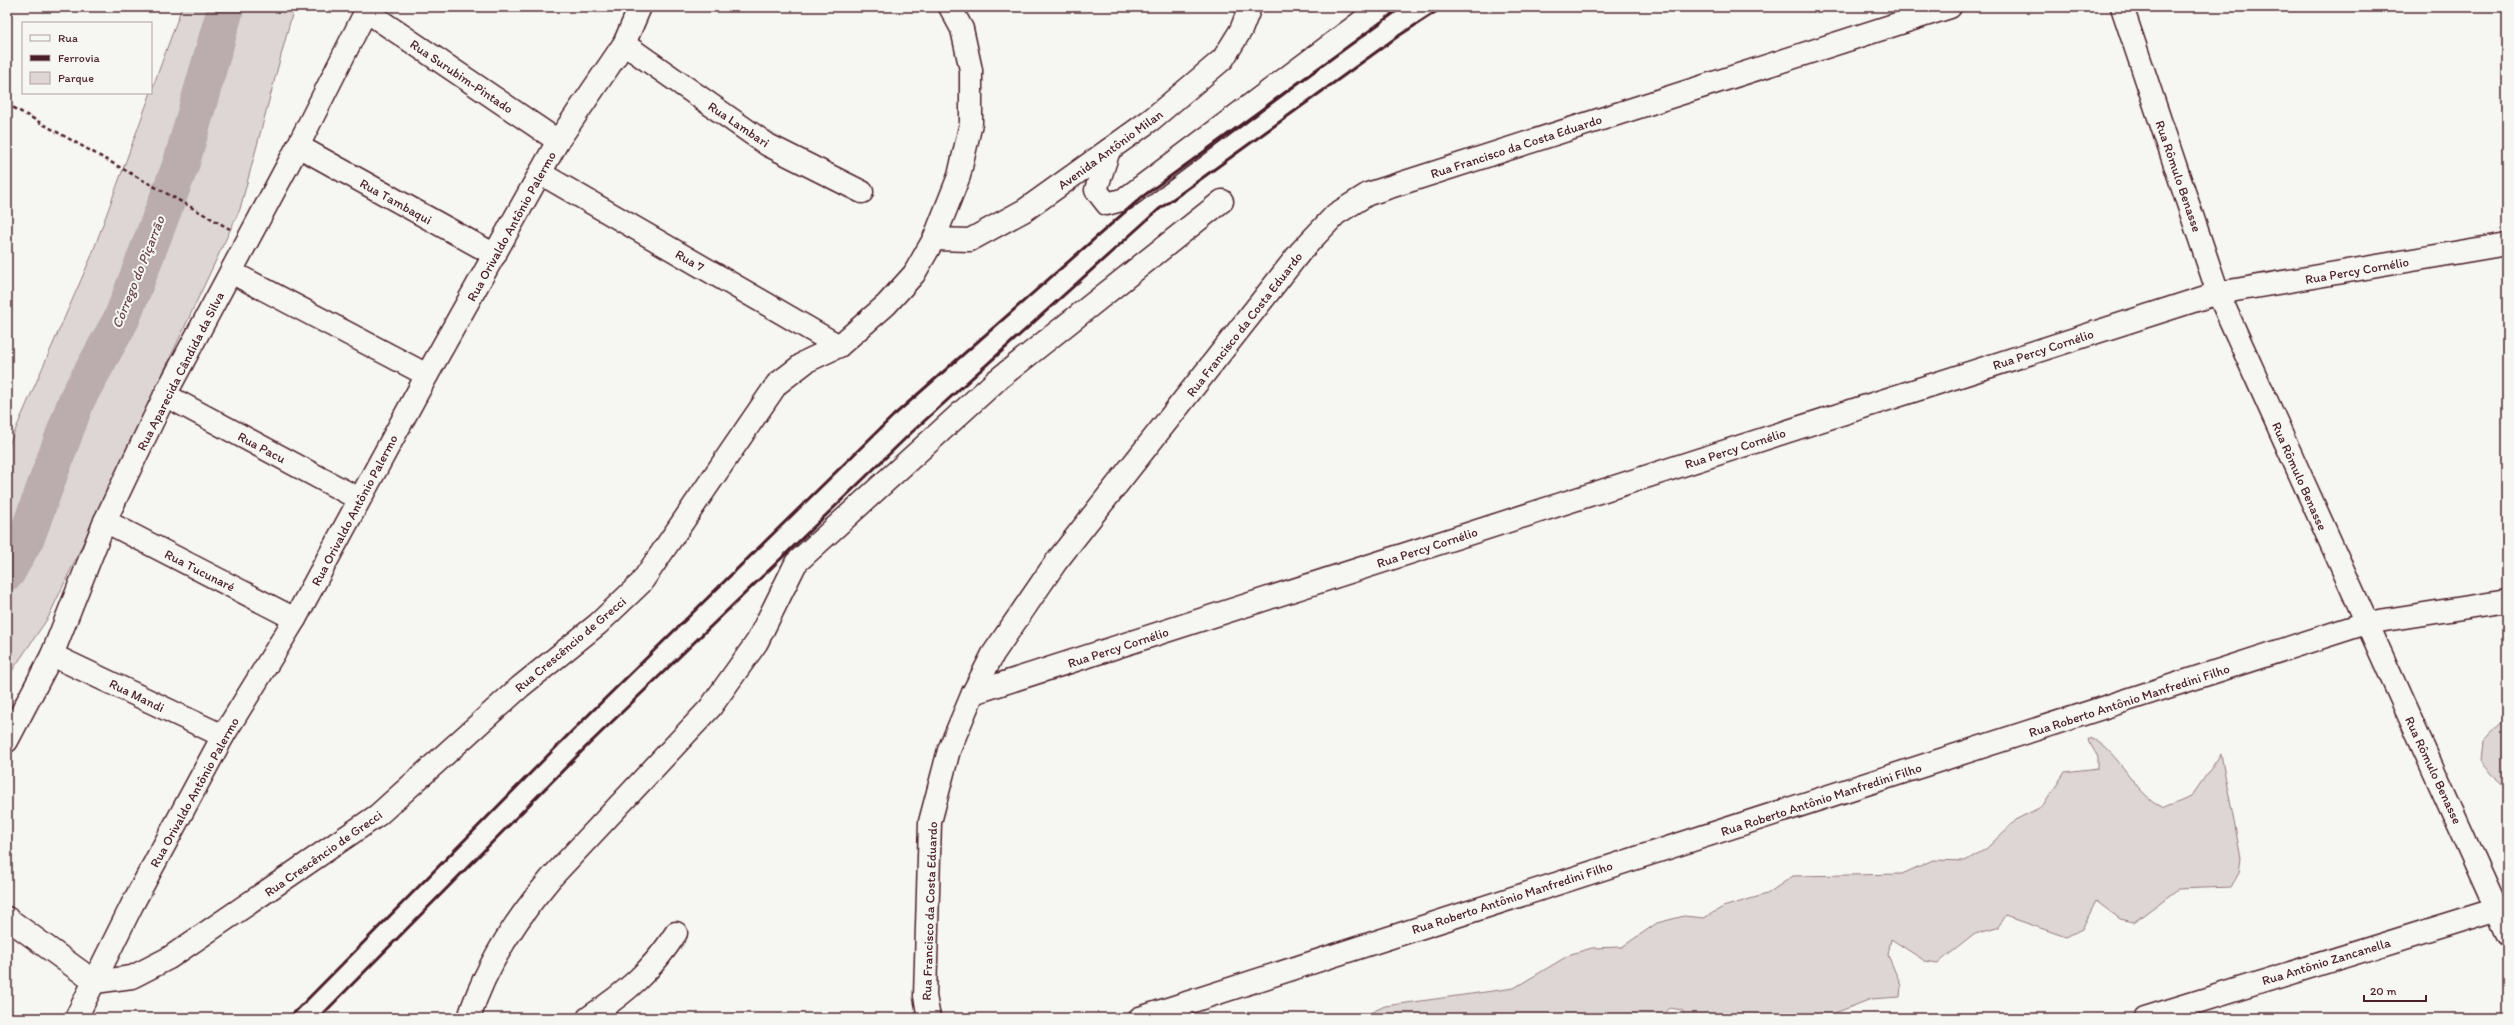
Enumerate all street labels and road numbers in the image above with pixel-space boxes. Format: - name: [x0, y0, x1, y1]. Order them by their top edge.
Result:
- street label: Rua Surubim-Pintado: [407, 36, 516, 117]
- street label: Rua Lambari: [705, 98, 772, 150]
- street label: Avenida Antônio Milan: [1055, 106, 1166, 192]
- street label: Rua Francisco da Costa Eduardo: [1429, 112, 1604, 181]
- street label: Rua Rômulo Benasse: [2152, 118, 2205, 234]
- street label: Rua Orivaldo Antônio Palermo: [464, 148, 559, 304]
- street label: Rua Tambaqui: [357, 176, 434, 227]
- street label: Rua 7: [673, 246, 707, 275]
- street label: Rua Francisco da Costa Eduardo: [1183, 249, 1306, 400]
- street label: Rua Percy Cornélio: [2304, 254, 2411, 287]
- street label: Rua Aparecida Cândida da Silva: [134, 289, 227, 453]
- street label: Rua Percy Cornélio: [1991, 326, 2096, 373]
- street label: Rua Rômulo Benasse: [2269, 420, 2330, 533]
- street label: Rua Percy Cornélio: [1683, 425, 1788, 472]
- street label: Rua Pacu: [235, 429, 288, 466]
- street label: Rua Orivaldo Antônio Palermo: [308, 432, 401, 588]
- street label: Rua Percy Cornélio: [1375, 524, 1480, 571]
- street label: Rua Tucunaré: [162, 546, 237, 595]
- street label: Rua Crescêncio de Grecci: [512, 594, 629, 695]
- street label: Rua Percy Cornélio: [1066, 624, 1171, 671]
- street label: Rua Roberto Antônio Manfredini Filho: [2027, 661, 2232, 740]
- street label: Rua Mandi: [107, 676, 167, 715]
- street label: Rua Orivaldo Antônio Palermo: [147, 714, 242, 870]
- street label: Rua Rômulo Benasse: [2402, 714, 2465, 826]
- street label: Rua Roberto Antônio Manfredini Filho: [1719, 760, 1924, 839]
- street label: Rua Crescêncio de Grecci: [262, 807, 385, 900]
- street label: Rua Francisco da Costa Eduardo: [919, 821, 940, 1001]
- street label: Rua Roberto Antônio Manfredini Filho: [1410, 858, 1615, 937]
- street label: Rua Antônio Zancanella: [2260, 935, 2392, 988]

